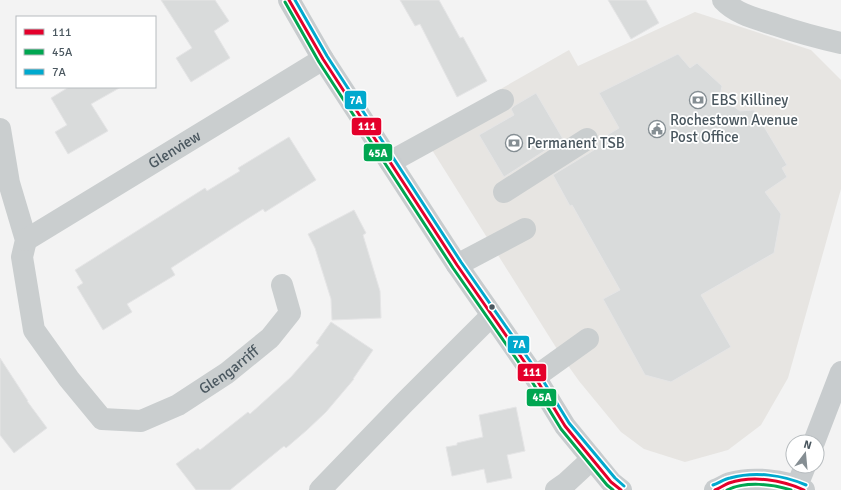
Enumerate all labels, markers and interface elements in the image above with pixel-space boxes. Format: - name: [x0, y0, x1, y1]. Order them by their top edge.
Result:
- legend: [16, 16, 156, 88]
- text: 111: [52, 25, 71, 40]
- text: 45A: [52, 45, 73, 60]
- text: 7A: [52, 65, 66, 80]
- line badge: 7A: [344, 90, 367, 110]
- bank icon: EBS Killiney: [688, 90, 708, 110]
- place label: EBS Killiney: [711, 91, 788, 109]
- text: 7A: [350, 94, 362, 107]
- place label: Rochestown Avenue Post Office: [670, 111, 798, 146]
- line badge: 111: [351, 117, 382, 136]
- public building icon: Rochestown Avenue Post Office: [647, 119, 667, 139]
- text: 111: [358, 120, 376, 133]
- street label: Glenview: [145, 127, 204, 172]
- bank icon: Permanent TSB: [504, 133, 524, 153]
- place label: Permanent TSB: [527, 134, 625, 152]
- line badge: 45A: [363, 143, 393, 162]
- text: 45A: [369, 147, 387, 160]
- unlabelled marker: [487, 302, 497, 312]
- line badge: 7A: [507, 335, 530, 354]
- text: 7A: [513, 338, 525, 351]
- street label: Glengarriff: [196, 341, 264, 398]
- line badge: 111: [517, 363, 547, 382]
- text: 111: [523, 366, 541, 379]
- line badge: 45A: [526, 388, 557, 407]
- text: 45A: [533, 391, 551, 404]
- north arrow: [785, 434, 825, 474]
- text: N: [802, 438, 813, 452]

